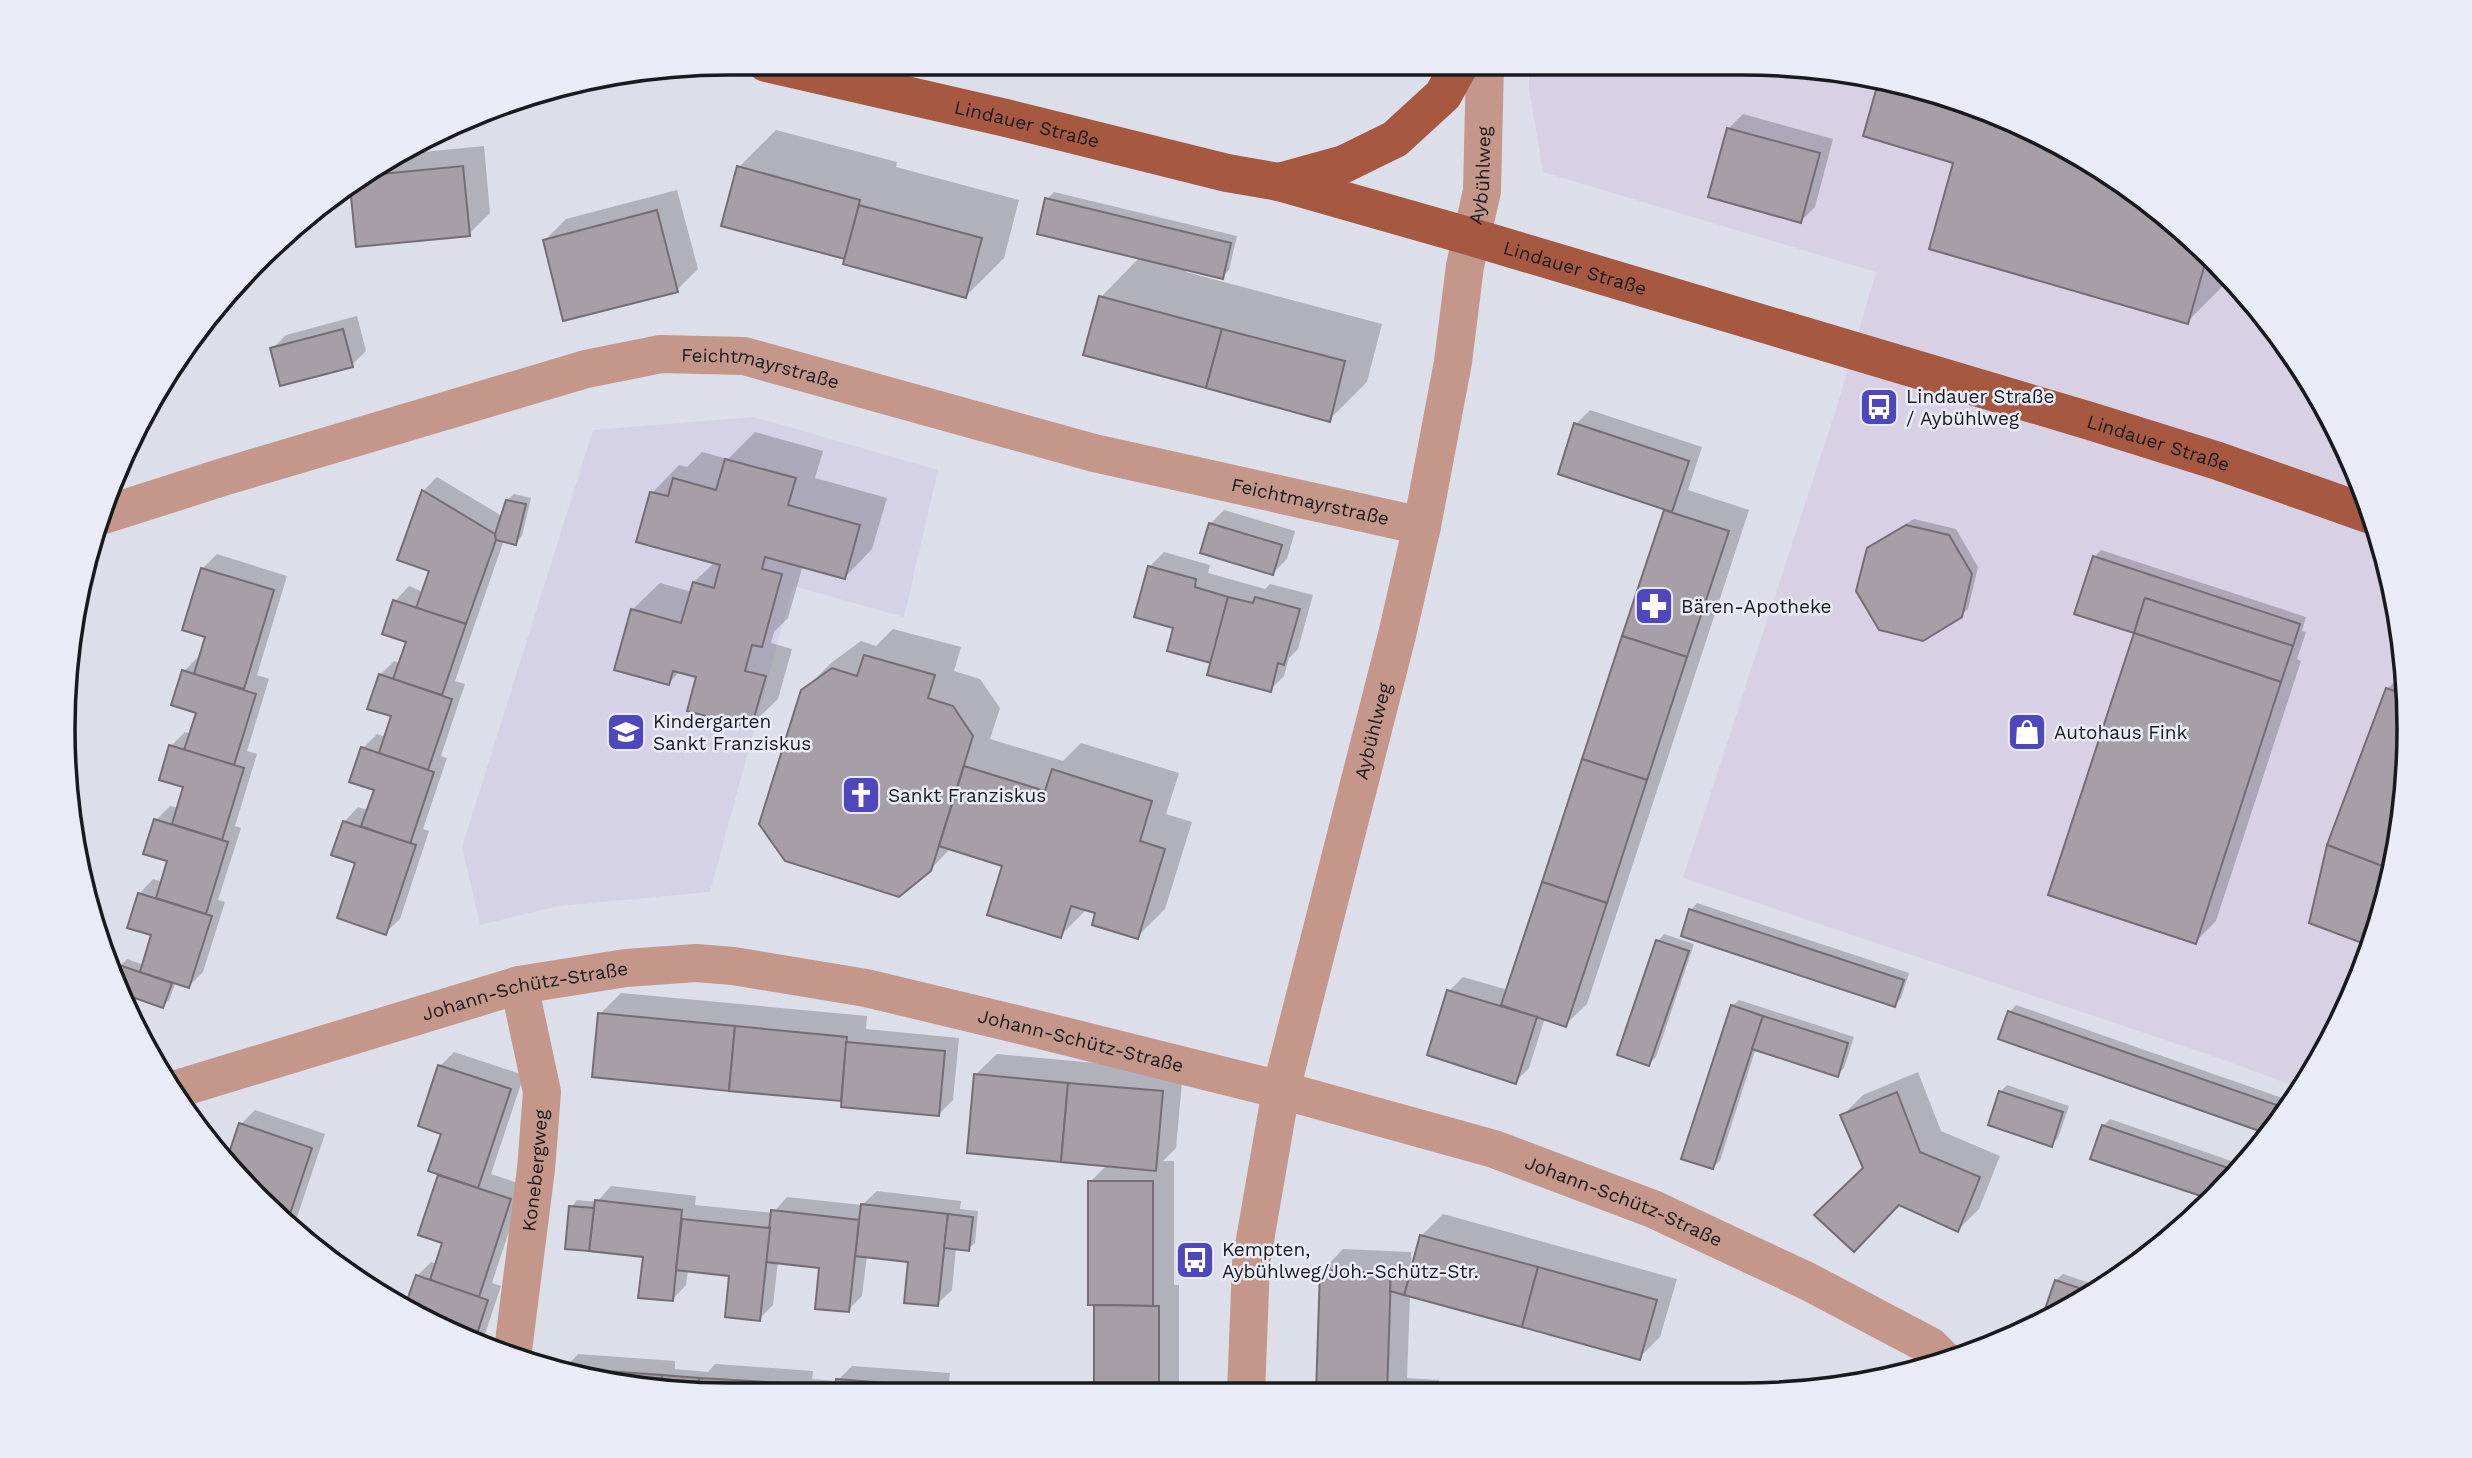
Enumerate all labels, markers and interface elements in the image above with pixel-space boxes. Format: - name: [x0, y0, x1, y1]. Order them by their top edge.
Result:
- street label: Lindauer Straße: [952, 96, 1102, 153]
- street label: Aybühlweg: [1464, 125, 1496, 227]
- street label: Lindauer Straße: [1501, 236, 1649, 300]
- street label: Feichtmayrstraße: [681, 343, 842, 394]
- place label: Lindauer Straße / Aybühlweg: [1906, 385, 2054, 430]
- bus stop icon: Lindauer Straße / Aybühlweg: [1858, 386, 1900, 428]
- street label: Lindauer Straße: [2084, 410, 2233, 476]
- street label: Feichtmayrstraße: [1229, 473, 1391, 530]
- pharmacy icon: Bären-Apotheke: [1633, 585, 1675, 627]
- place label: Bären-Apotheke: [1681, 595, 1831, 618]
- street label: Aybühlweg: [1350, 680, 1397, 782]
- place label: Kindergarten Sankt Franziskus: [653, 710, 811, 755]
- school or university icon: Kindergarten Sankt Franziskus: [605, 711, 647, 753]
- shop icon: Autohaus Fink: [2006, 711, 2048, 753]
- place label: Autohaus Fink: [2054, 721, 2188, 744]
- church icon: Sankt Franziskus: [840, 774, 882, 816]
- place label: Sankt Franziskus: [888, 784, 1046, 807]
- street label: Johann-Schütz-Straße: [419, 957, 630, 1026]
- street label: Johann-Schütz-Straße: [975, 1004, 1186, 1077]
- street label: Konebergweg: [517, 1108, 553, 1233]
- street label: Johann-Schütz-Straße: [1522, 1151, 1726, 1252]
- place label: Kempten, Aybühlweg/Joh.-Schütz-Str.: [1222, 1238, 1479, 1283]
- bus stop icon: Kempten, Aybühlweg/Joh.-Schütz-Str.: [1174, 1239, 1216, 1281]

